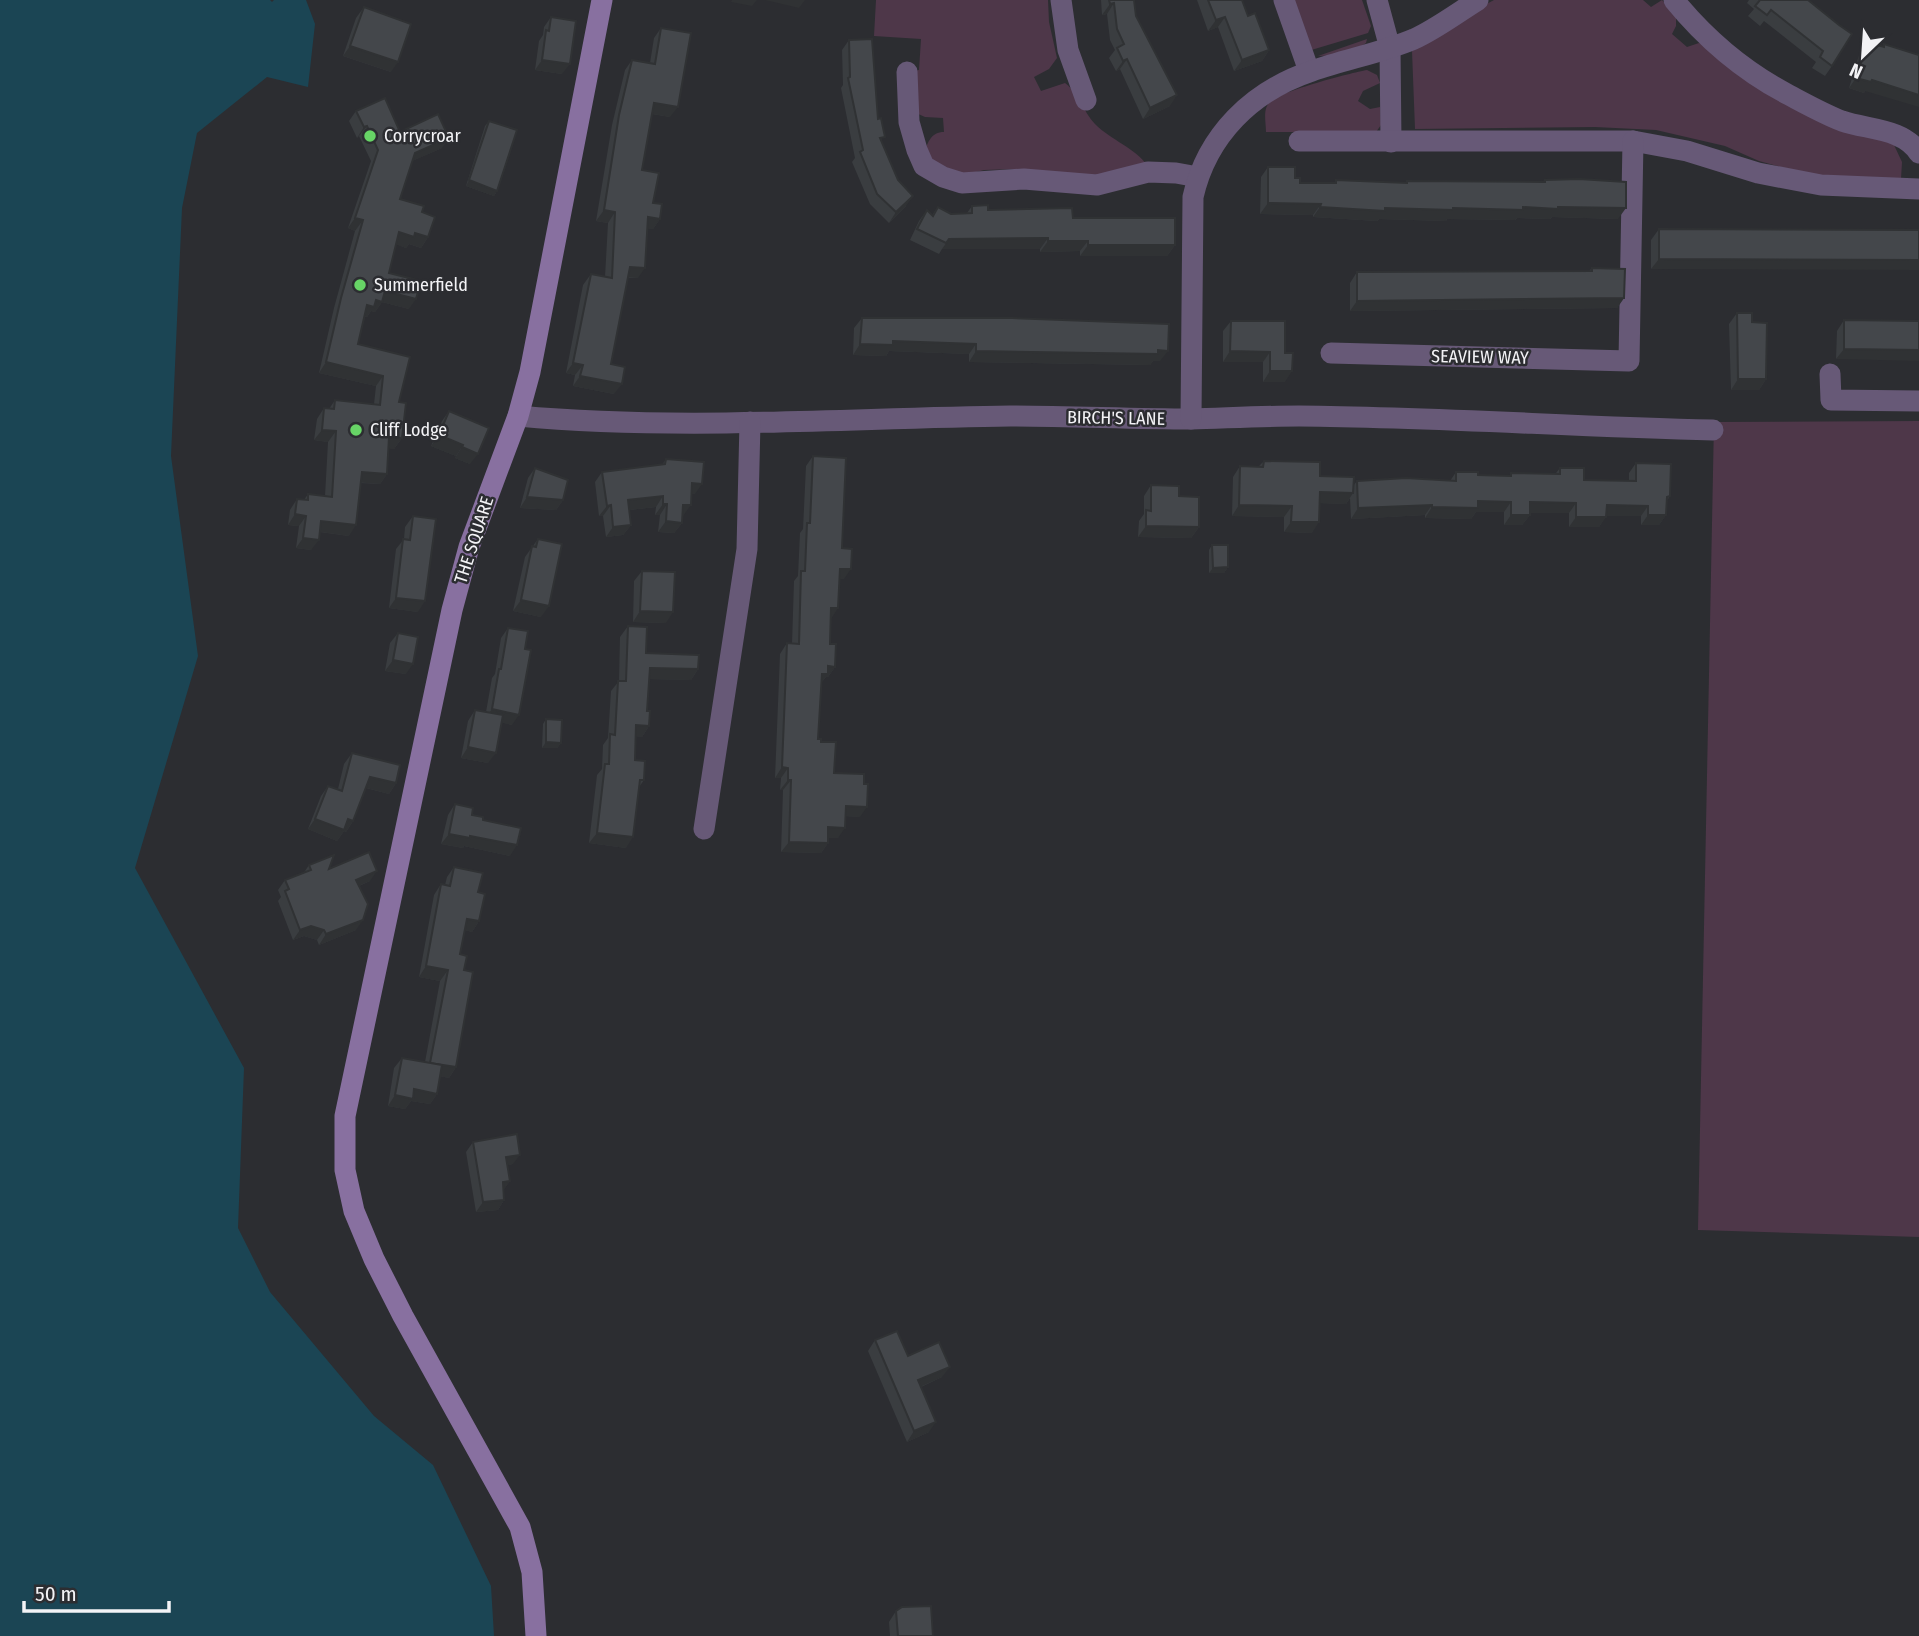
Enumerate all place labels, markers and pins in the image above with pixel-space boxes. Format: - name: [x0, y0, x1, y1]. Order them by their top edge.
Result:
- place label: Corrycroar: [384, 125, 461, 147]
- marker: Corrycroar: [362, 128, 378, 144]
- place label: Summerfield: [374, 274, 468, 296]
- marker: Summerfield: [352, 277, 368, 293]
- place label: Cliff Lodge: [370, 419, 447, 441]
- marker: Cliff Lodge: [348, 422, 364, 438]

